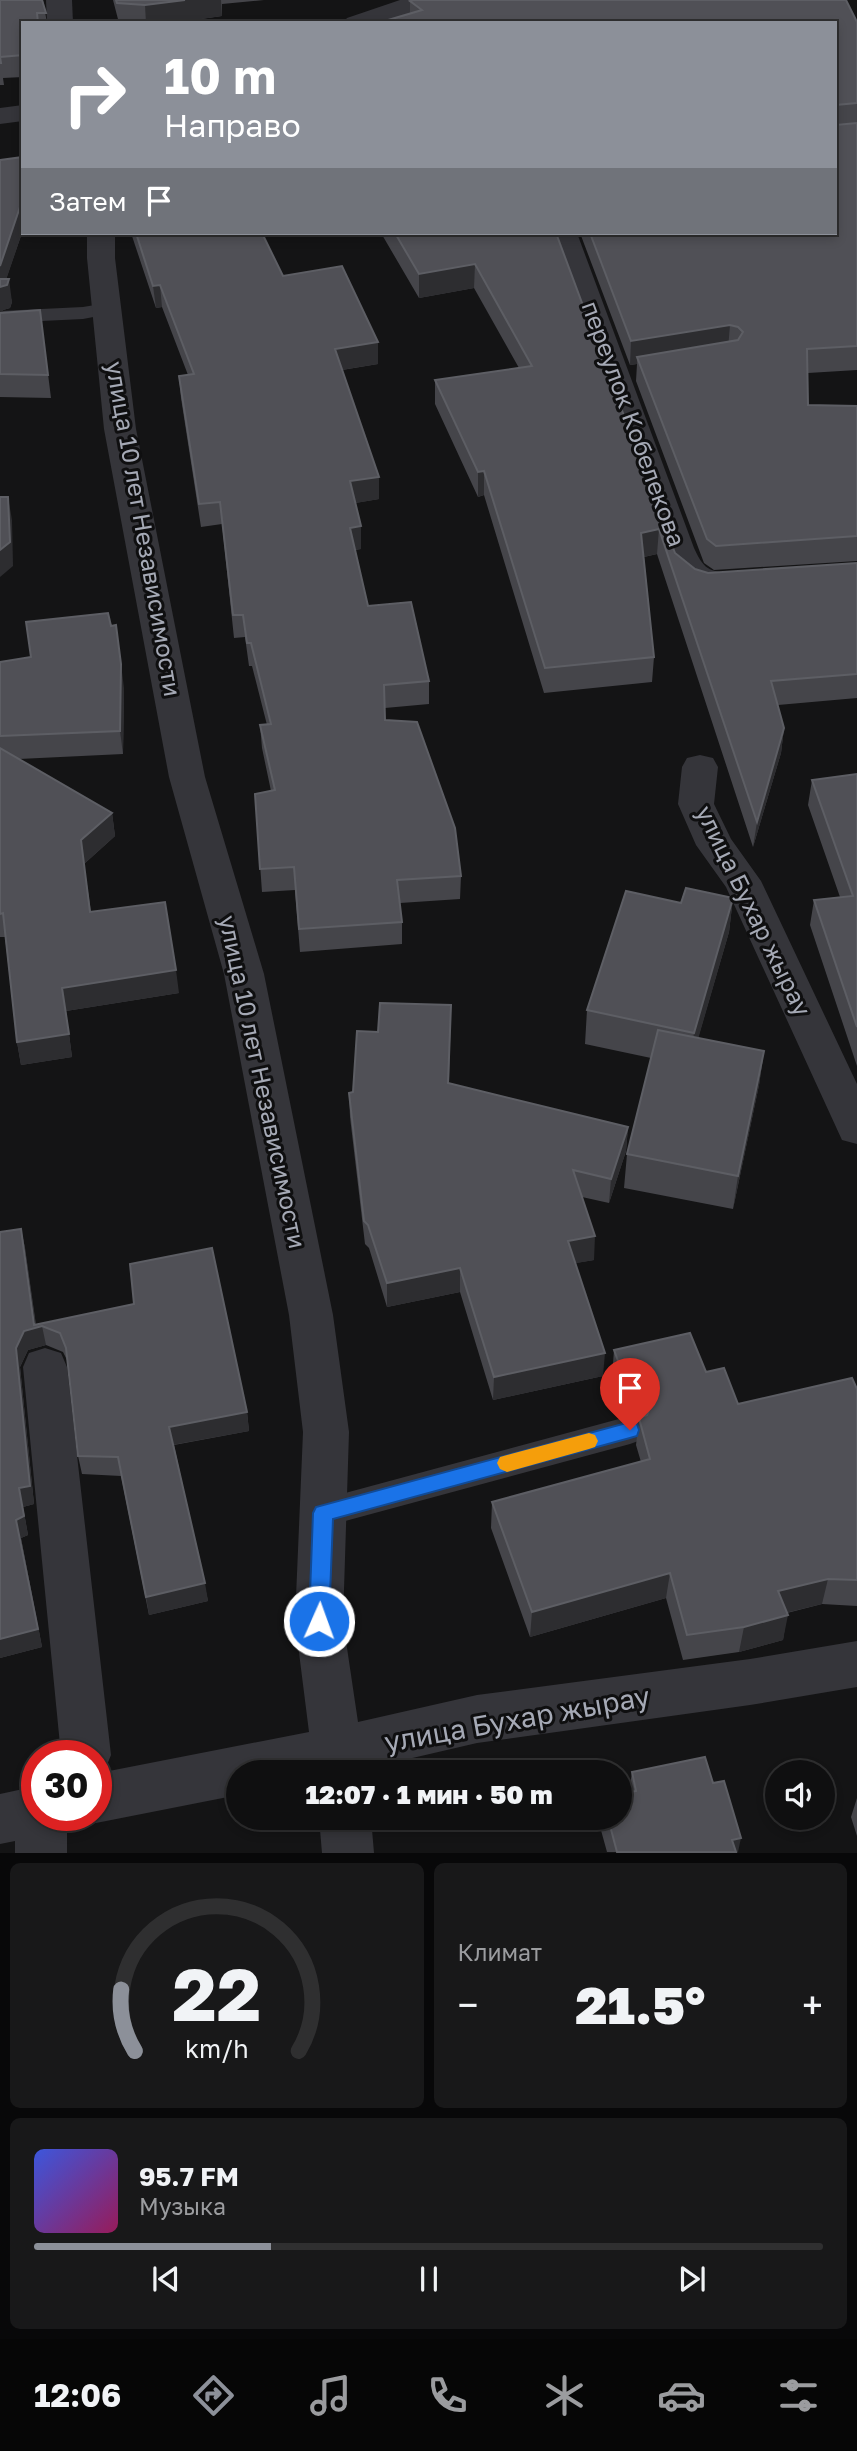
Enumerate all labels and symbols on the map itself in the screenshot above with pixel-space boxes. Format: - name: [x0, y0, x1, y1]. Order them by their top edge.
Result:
- street label: переулок Кобелекова: [576, 297, 692, 550]
- street label: улица 10 лет Независимости: [101, 359, 188, 699]
- street label: улица Бухар жырау: [691, 800, 818, 1020]
- street label: улица 10 лет Независимости: [214, 913, 313, 1251]
- pin: [600, 1358, 660, 1430]
- position arrow: [282, 1584, 356, 1658]
- street label: улица Бухар жырау: [382, 1679, 653, 1758]
- speed limit sign: 30: [21, 1740, 112, 1831]

